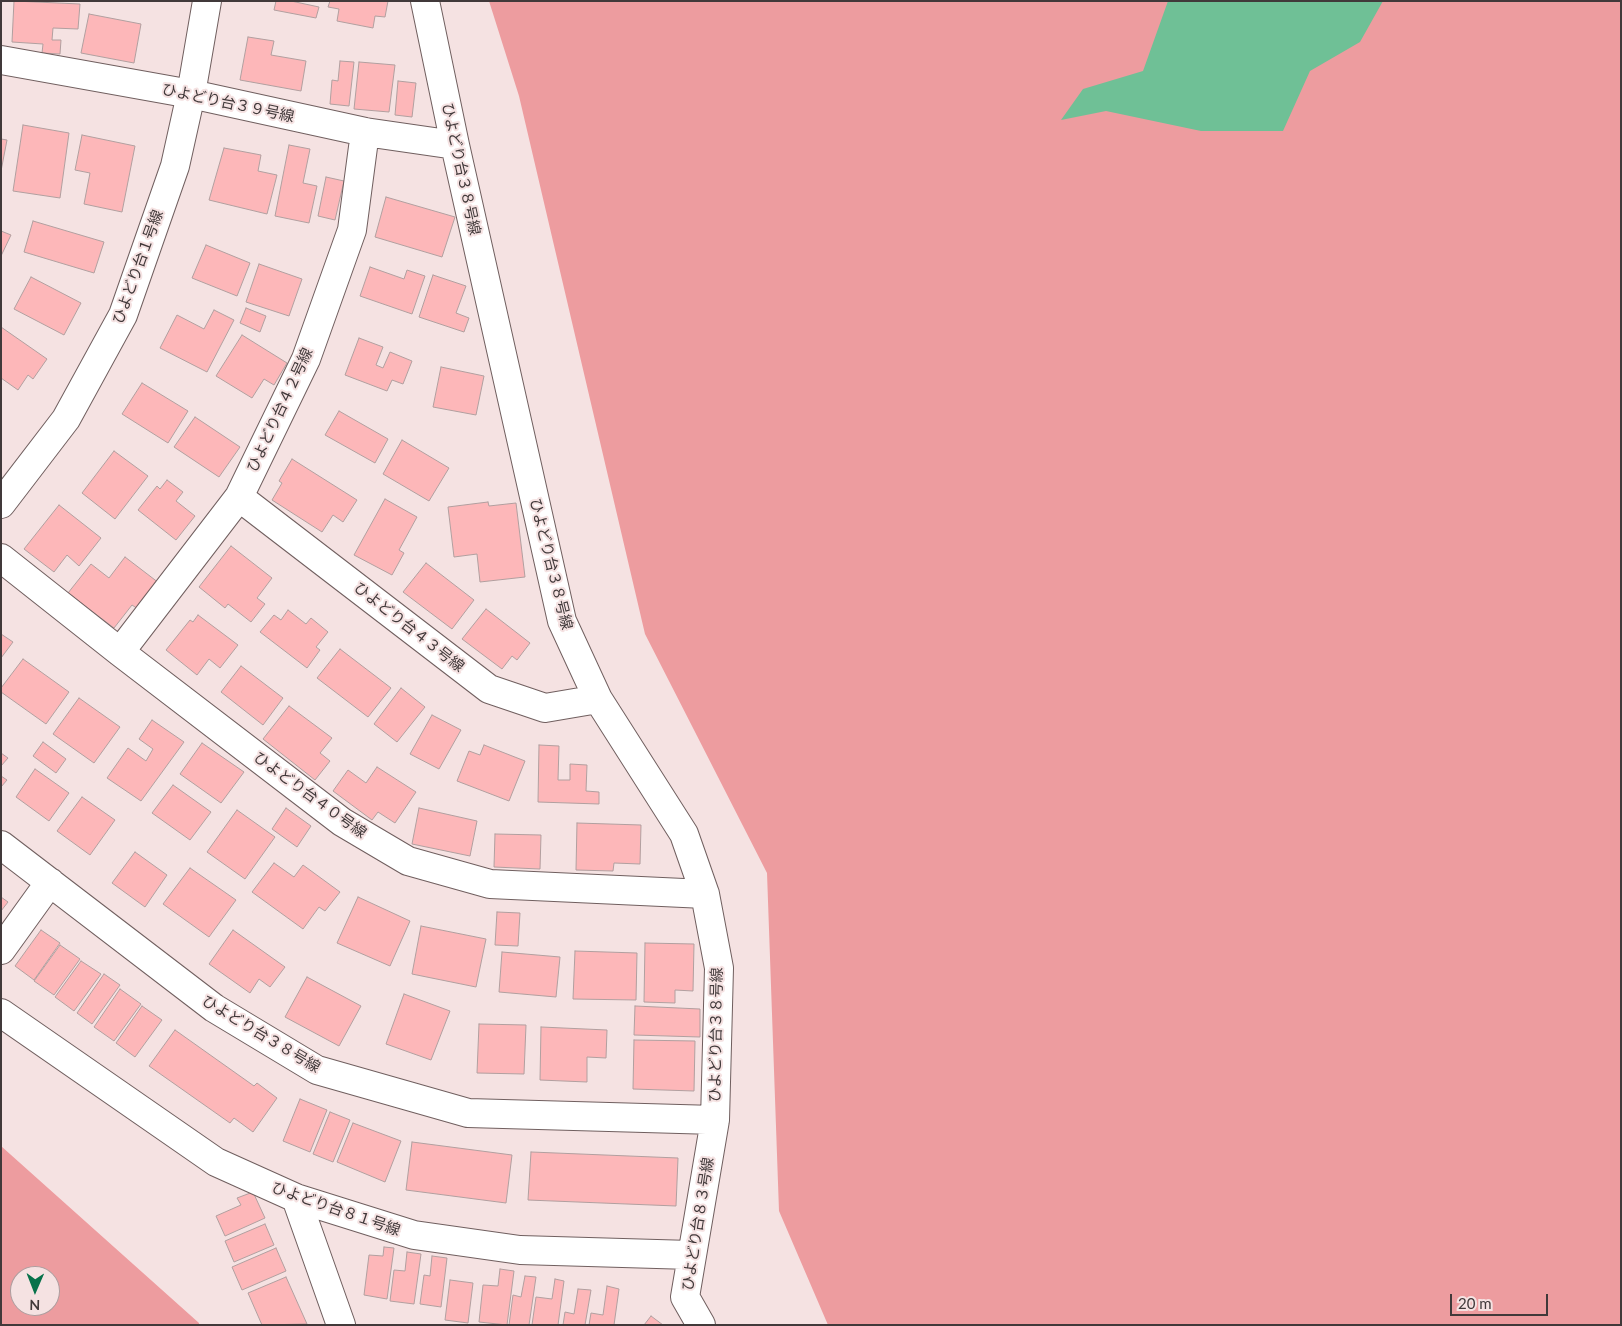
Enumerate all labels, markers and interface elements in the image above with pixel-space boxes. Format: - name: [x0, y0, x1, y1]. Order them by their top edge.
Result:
- street label: ひよどり台３９号線: [160, 80, 296, 126]
- street label: ひよどり台３８号線: [438, 101, 484, 237]
- street label: ひよどり台１号線: [109, 208, 167, 326]
- street label: ひよどり台４２号線: [243, 345, 317, 475]
- street label: ひよどり台３８号線: [526, 496, 576, 632]
- street label: ひよどり台４３号線: [350, 578, 468, 676]
- street label: ひよどり台４０号線: [250, 748, 370, 842]
- street label: ひよどり台３８号線: [706, 967, 726, 1103]
- street label: ひよどり台３８号線: [199, 992, 323, 1076]
- street label: ひよどり台８３号線: [679, 1156, 717, 1292]
- street label: ひよどり台８１号線: [269, 1179, 403, 1239]
- north arrow: [10, 1266, 60, 1316]
- scale bar: [1452, 1284, 1550, 1316]
- text: 20 m: [1458, 1294, 1492, 1312]
- text: N: [29, 1297, 40, 1314]

